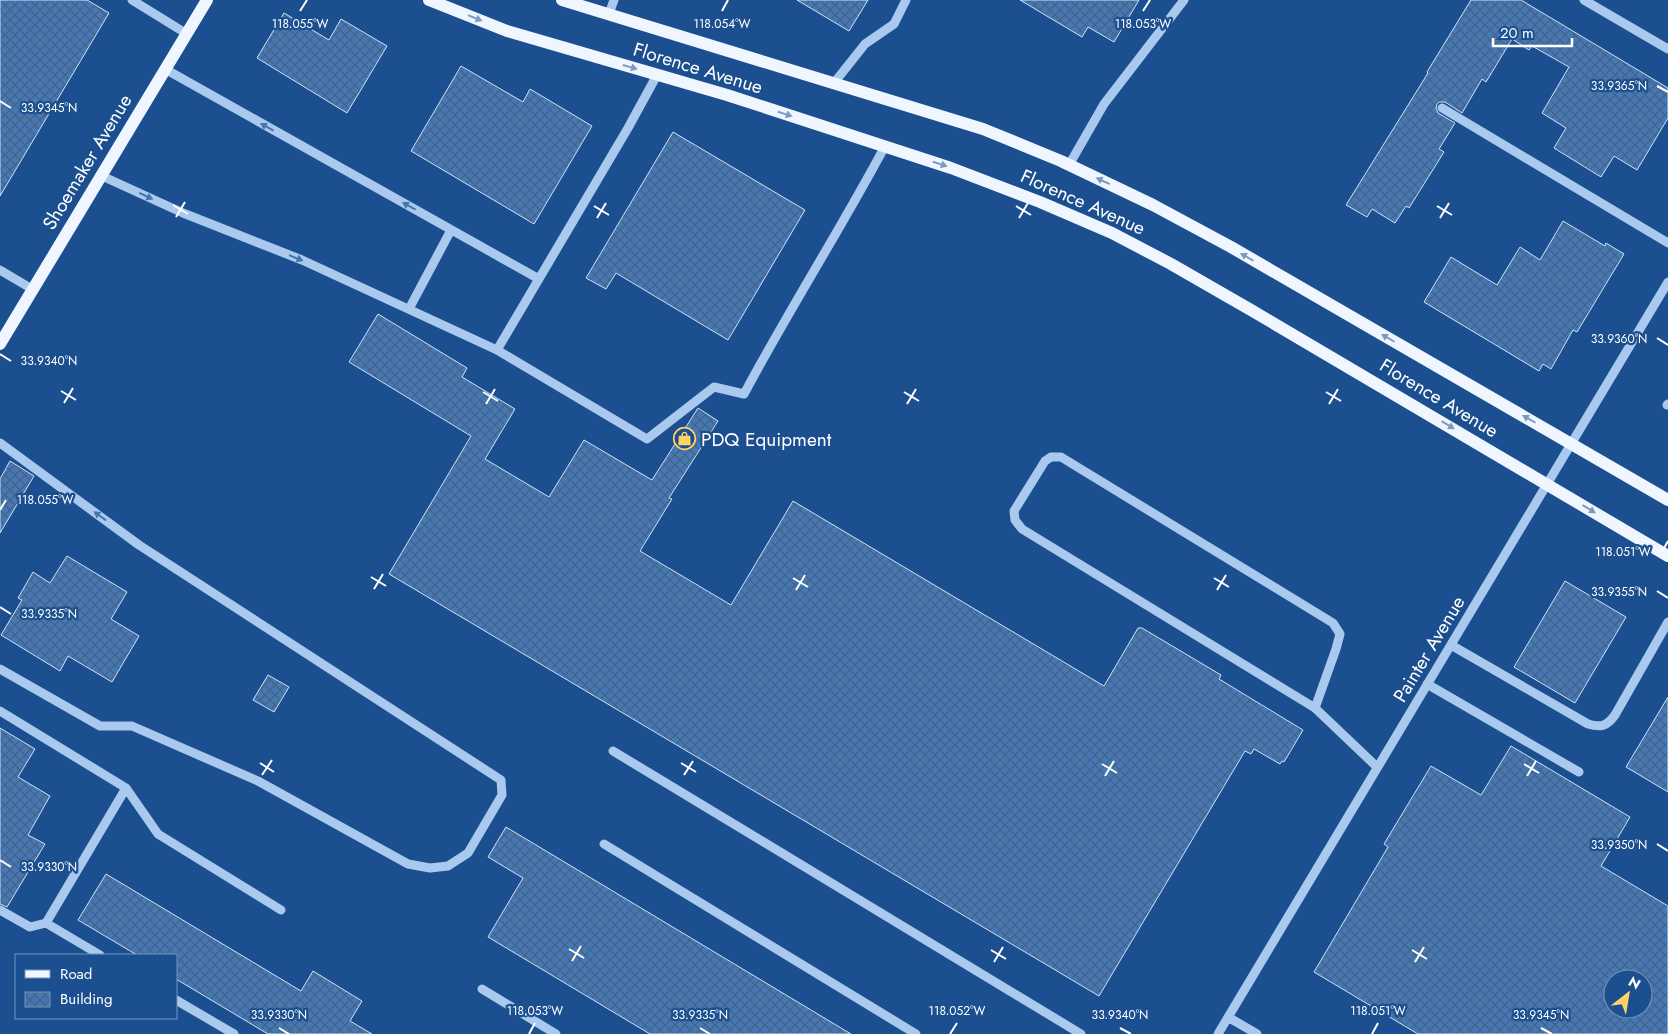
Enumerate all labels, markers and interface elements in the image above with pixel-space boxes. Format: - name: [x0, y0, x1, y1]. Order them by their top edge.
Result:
- one-way arrow: [468, 14, 483, 22]
- text: 118.055°W: [272, 15, 328, 33]
- text: 118.054°W: [694, 15, 751, 33]
- text: 118.053°W: [1115, 15, 1171, 33]
- scale bar: [1493, 15, 1572, 47]
- text: 20 m: [1500, 22, 1534, 44]
- street label: Florence Avenue: [630, 36, 766, 101]
- one-way arrow: [622, 63, 637, 71]
- text: 33.9365°N: [1591, 77, 1647, 95]
- street label: Shoemaker Avenue: [36, 89, 138, 235]
- text: 33.9345°N: [21, 99, 77, 117]
- one-way arrow: [778, 110, 793, 118]
- one-way arrow: [260, 122, 273, 131]
- one-way arrow: [932, 161, 947, 168]
- street label: Florence Avenue: [1016, 162, 1150, 242]
- one-way arrow: [1096, 177, 1111, 186]
- one-way arrow: [139, 192, 153, 200]
- one-way arrow: [401, 202, 416, 210]
- one-way arrow: [1241, 252, 1254, 261]
- one-way arrow: [289, 254, 304, 262]
- text: 33.9360°N: [1591, 330, 1647, 348]
- one-way arrow: [1381, 334, 1395, 342]
- text: 33.9340°N: [21, 352, 77, 370]
- street label: Florence Avenue: [1375, 352, 1504, 444]
- one-way arrow: [1522, 415, 1535, 424]
- one-way arrow: [1441, 421, 1454, 430]
- place label: PDQ Equipment: [701, 426, 832, 453]
- shop icon: PDQ Equipment: [673, 427, 697, 451]
- text: 118.055°W: [17, 491, 73, 509]
- one-way arrow: [1582, 504, 1595, 513]
- one-way arrow: [93, 511, 107, 521]
- text: 118.051°W: [1595, 543, 1651, 561]
- text: 33.9355°N: [1591, 583, 1647, 601]
- street label: Painter Avenue: [1387, 591, 1471, 707]
- text: 33.9335°N: [21, 605, 77, 623]
- text: 33.9350°N: [1591, 836, 1647, 854]
- text: 33.9330°N: [21, 858, 77, 876]
- legend: [15, 954, 178, 1019]
- text: Road: [60, 963, 92, 985]
- north arrow: [1603, 969, 1653, 1019]
- text: N: [1625, 971, 1645, 994]
- text: Building: [60, 988, 112, 1010]
- text: 118.053°W: [507, 1002, 563, 1020]
- text: 118.052°W: [929, 1002, 986, 1020]
- text: 118.051°W: [1350, 1002, 1406, 1020]
- text: 33.9330°N: [251, 1006, 307, 1024]
- text: 33.9335°N: [672, 1006, 728, 1024]
- text: 33.9340°N: [1092, 1006, 1148, 1024]
- text: 33.9345°N: [1513, 1006, 1569, 1024]

